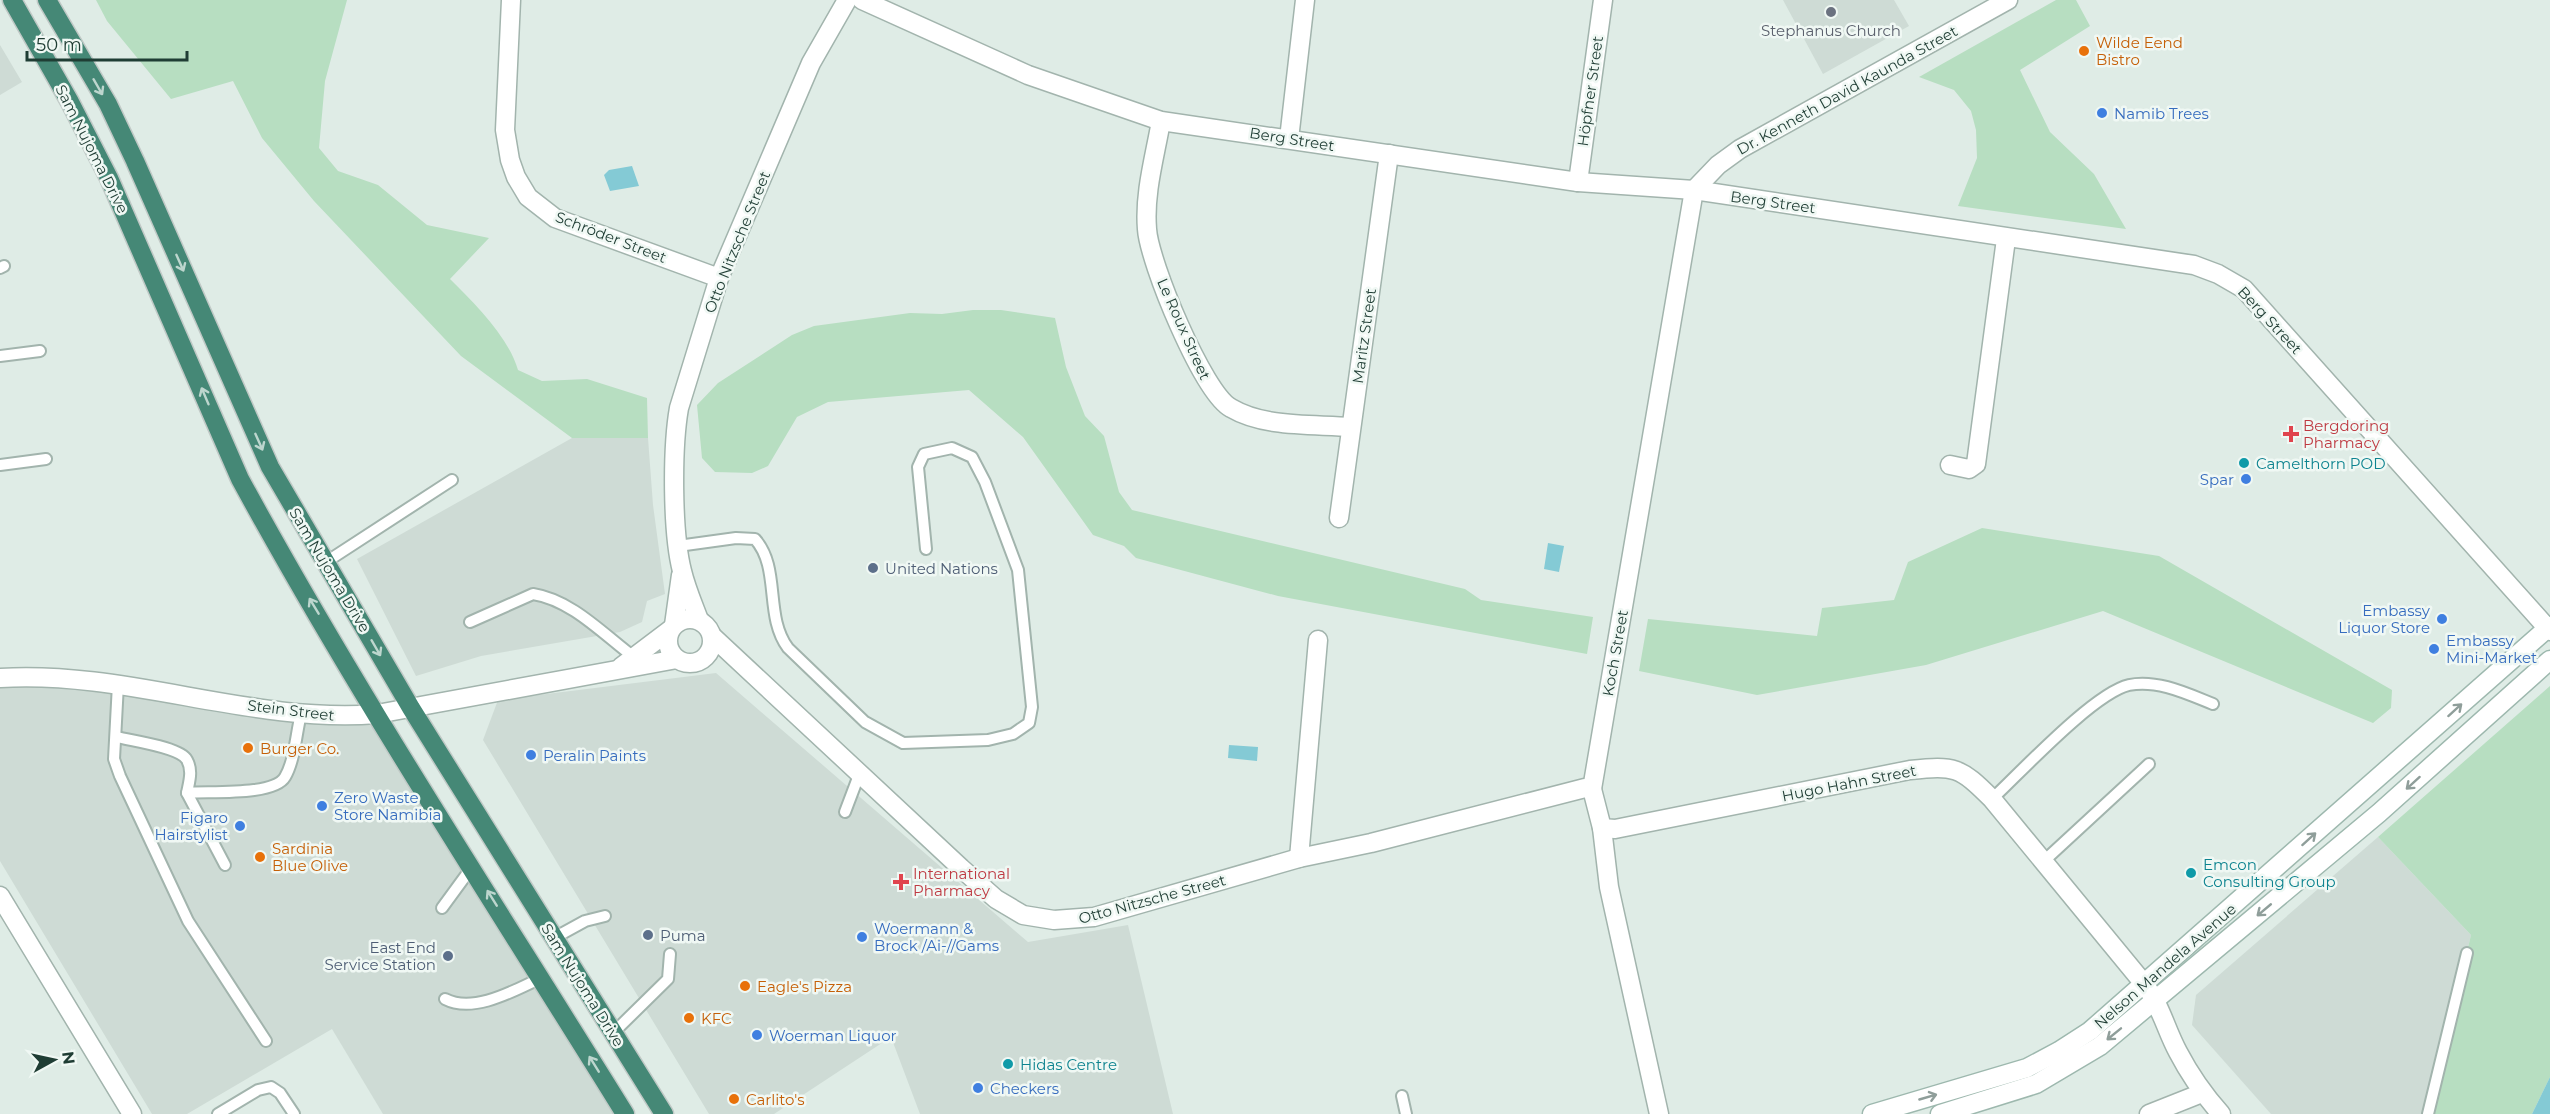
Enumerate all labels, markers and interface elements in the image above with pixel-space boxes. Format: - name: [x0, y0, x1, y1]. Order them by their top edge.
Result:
- marker: Stephanus Church: [1824, 5, 1838, 19]
- street label: Dr. Kenneth David Kaunda Street: [1733, 21, 1961, 159]
- place label: Stephanus Church: [1761, 21, 1901, 40]
- scale bar: [27, 24, 188, 62]
- place label: Wilde Eend Bistro: [2096, 33, 2183, 69]
- text: 50 m: [36, 34, 82, 56]
- street label: Höpfner Street: [1573, 35, 1607, 147]
- marker: Wilde Eend Bistro: [2077, 44, 2091, 58]
- one-way arrow: [92, 78, 104, 95]
- street label: Sam Nujoma Drive: [51, 82, 133, 216]
- place label: Namib Trees: [2114, 104, 2209, 123]
- marker: Namib Trees: [2095, 106, 2109, 120]
- street label: Berg Street: [1248, 123, 1336, 155]
- street label: Otto Nitzsche Street: [700, 168, 774, 316]
- street label: Berg Street: [1729, 187, 1817, 217]
- street label: Schröder Street: [553, 207, 669, 267]
- one-way arrow: [175, 254, 186, 272]
- street label: Le Roux Street: [1153, 275, 1215, 383]
- street label: Berg Street: [2234, 282, 2306, 358]
- street label: Maritz Street: [1348, 287, 1380, 385]
- one-way arrow: [198, 388, 210, 406]
- place label: Bergdoring Pharmacy: [2303, 416, 2389, 452]
- marker: Bergdoring Pharmacy: [2284, 427, 2298, 441]
- one-way arrow: [254, 432, 265, 450]
- place label: Camelthorn POD: [2256, 454, 2386, 473]
- marker: Camelthorn POD: [2237, 456, 2251, 470]
- place label: Spar: [2200, 470, 2234, 489]
- marker: Spar: [2239, 472, 2253, 486]
- street label: Sam Nujoma Drive: [285, 504, 375, 636]
- place label: United Nations: [885, 559, 998, 578]
- marker: United Nations: [866, 561, 880, 575]
- one-way arrow: [307, 598, 319, 615]
- place label: Embassy Liquor Store: [2338, 601, 2431, 637]
- street label: Koch Street: [1598, 608, 1632, 698]
- marker: Embassy Liquor Store: [2435, 612, 2449, 626]
- place label: Embassy Mini-Market: [2446, 631, 2537, 667]
- one-way arrow: [370, 639, 382, 656]
- marker: Embassy Mini-Market: [2427, 642, 2441, 656]
- street label: Stein Street: [246, 695, 336, 725]
- one-way arrow: [2448, 703, 2463, 717]
- place label: Burger Co.: [260, 739, 339, 758]
- marker: Burger Co.: [241, 741, 255, 755]
- place label: Peralin Paints: [543, 746, 646, 765]
- marker: Peralin Paints: [524, 748, 538, 762]
- street label: Hugo Hahn Street: [1780, 761, 1918, 805]
- one-way arrow: [2405, 776, 2420, 790]
- place label: Zero Waste Store Namibia: [334, 788, 441, 824]
- marker: Zero Waste Store Namibia: [315, 799, 329, 813]
- place label: Figaro Hairstylist: [154, 808, 228, 844]
- marker: Figaro Hairstylist: [233, 819, 247, 833]
- one-way arrow: [2302, 832, 2317, 846]
- place label: Sardinia Blue Olive: [272, 839, 348, 875]
- marker: Sardinia Blue Olive: [253, 850, 267, 864]
- place label: Emcon Consulting Group: [2203, 855, 2336, 891]
- place label: International Pharmacy: [913, 864, 1010, 900]
- marker: Emcon Consulting Group: [2184, 866, 2198, 880]
- street label: Otto Nitzsche Street: [1076, 870, 1228, 928]
- marker: International Pharmacy: [894, 875, 908, 889]
- one-way arrow: [485, 890, 497, 907]
- street label: Nelson Mandela Avenue: [2090, 899, 2240, 1033]
- one-way arrow: [2257, 903, 2272, 917]
- place label: Woermann & Brock /Ai-//Gams: [874, 919, 999, 955]
- street label: Sam Nujoma Drive: [537, 920, 629, 1050]
- place label: Puma: [660, 926, 706, 945]
- marker: Puma: [641, 928, 655, 942]
- marker: Woermann & Brock /Ai-//Gams: [855, 930, 869, 944]
- place label: East End Service Station: [324, 938, 436, 974]
- marker: East End Service Station: [441, 949, 455, 963]
- place label: Eagle's Pizza: [757, 977, 852, 996]
- marker: Eagle's Pizza: [738, 979, 752, 993]
- place label: KFC: [701, 1009, 732, 1028]
- marker: KFC: [682, 1011, 696, 1025]
- place label: Woerman Liquor: [769, 1026, 897, 1045]
- marker: Woerman Liquor: [750, 1028, 764, 1042]
- one-way arrow: [2106, 1028, 2122, 1041]
- north arrow: [24, 1030, 84, 1090]
- text: N: [58, 1050, 79, 1066]
- place label: Hidas Centre: [1020, 1055, 1117, 1074]
- one-way arrow: [588, 1056, 600, 1073]
- marker: Hidas Centre: [1001, 1057, 1015, 1071]
- place label: Checkers: [990, 1079, 1059, 1098]
- marker: Checkers: [971, 1081, 985, 1095]
- place label: Carlito's: [746, 1090, 805, 1109]
- one-way arrow: [1918, 1091, 1937, 1102]
- marker: Carlito's: [727, 1092, 741, 1106]

